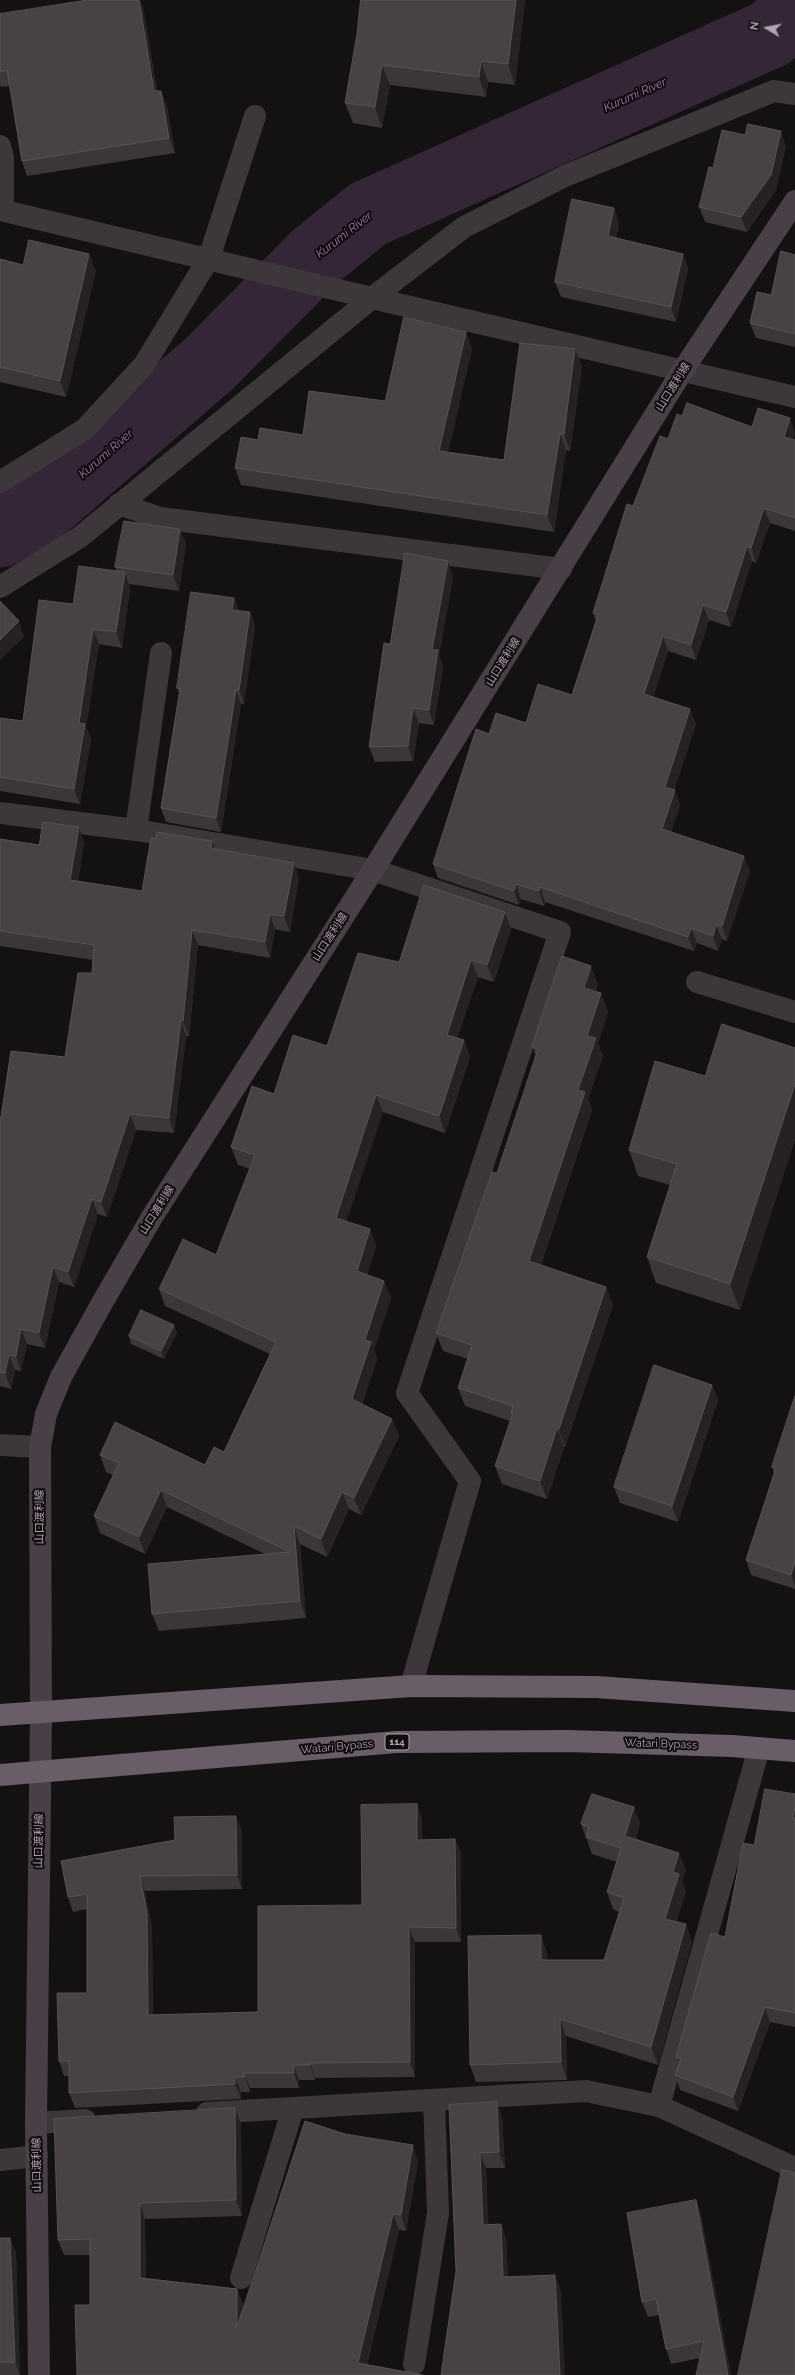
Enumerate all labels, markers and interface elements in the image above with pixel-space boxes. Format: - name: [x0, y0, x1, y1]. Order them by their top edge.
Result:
- north arrow: [747, 8, 787, 48]
- text: N: [748, 21, 762, 31]
- water label: Kurumi River: [601, 75, 669, 115]
- water label: Kurumi River: [313, 209, 375, 261]
- street label: 山口渡利線: [653, 360, 693, 414]
- water label: Kurumi River: [76, 426, 136, 482]
- street label: 山口渡利線: [483, 635, 523, 689]
- street label: 山口渡利線: [309, 910, 351, 964]
- street label: 山口渡利線: [137, 1183, 177, 1237]
- street label: 山口渡利線: [33, 1490, 47, 1544]
- road number: 114: [385, 1734, 409, 1750]
- street label: Watari Bypass: [625, 1736, 697, 1752]
- street label: Watari Bypass: [300, 1737, 374, 1757]
- street label: 山口渡利線: [32, 1813, 46, 1869]
- street label: 山口渡利線: [30, 2137, 44, 2193]

